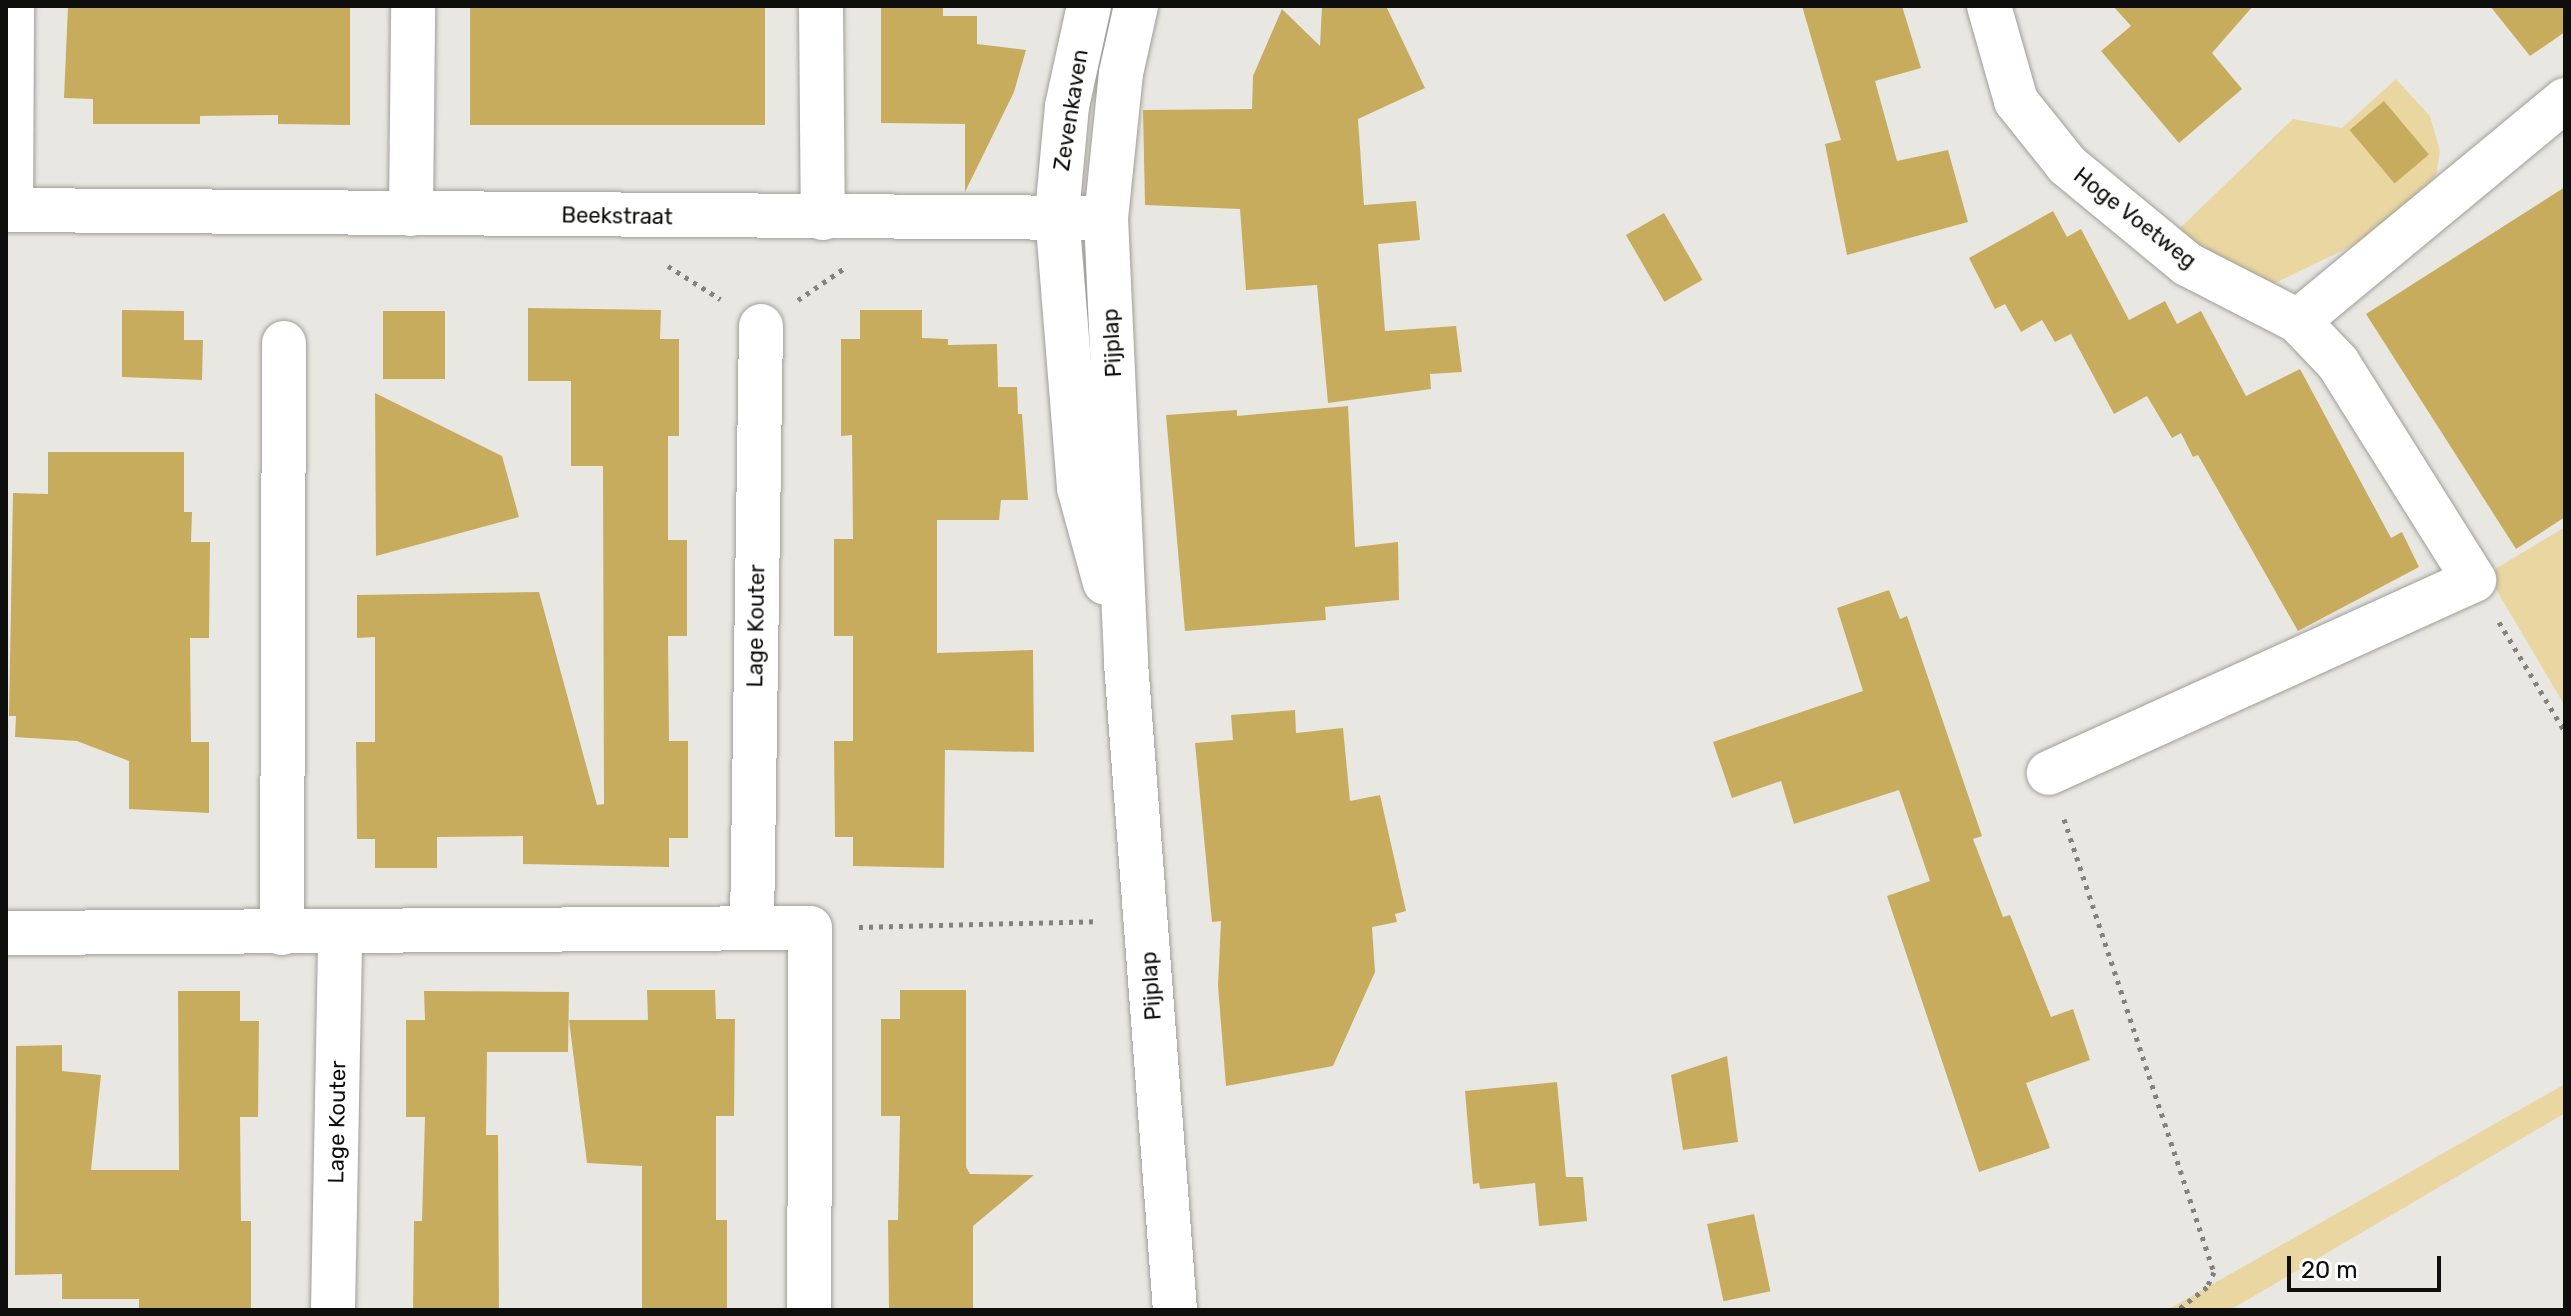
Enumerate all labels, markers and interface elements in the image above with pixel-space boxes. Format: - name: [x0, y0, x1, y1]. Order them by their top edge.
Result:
- street label: Zevenkaven: [1048, 47, 1094, 173]
- street label: Hoge Voetweg: [2068, 162, 2202, 274]
- street label: Beekstraat: [561, 202, 673, 230]
- street label: Pijplap: [1097, 308, 1127, 378]
- street label: Lage Kouter: [742, 564, 770, 688]
- street label: Pijplap: [1135, 951, 1167, 1021]
- street label: Lage Kouter: [323, 1060, 351, 1184]
- scale bar: [2291, 1240, 2445, 1290]
- text: 20 m: [2301, 1256, 2358, 1284]

